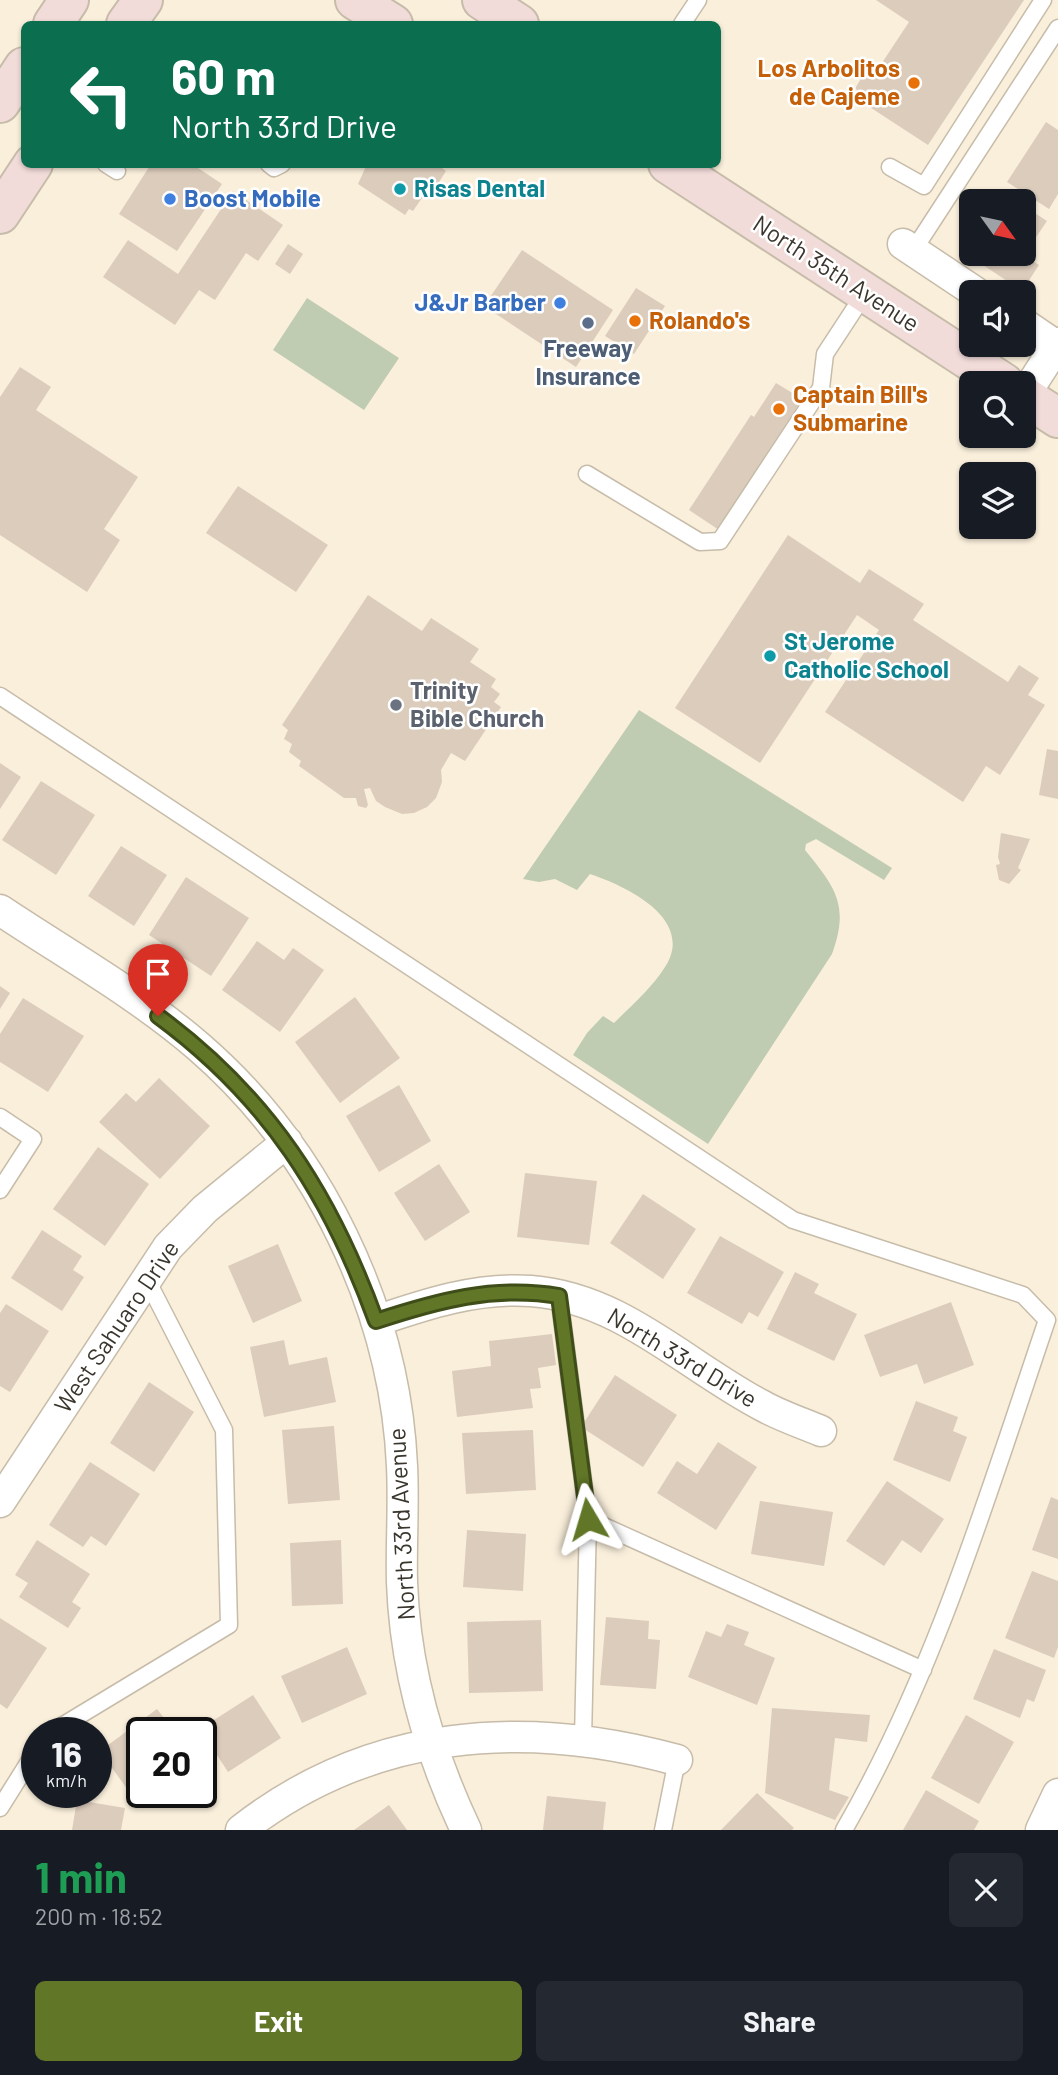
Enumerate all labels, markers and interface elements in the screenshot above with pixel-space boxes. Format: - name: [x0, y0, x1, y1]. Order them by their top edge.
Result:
- text: 60 m: [171, 46, 276, 105]
- icon: left: [56, 49, 147, 140]
- place label: Los Arbolitos de Cajeme: [758, 53, 900, 110]
- marker: Los Arbolitos de Cajeme: [906, 75, 922, 91]
- text: North 33rd Drive: [171, 106, 397, 144]
- place label: Risas Dental: [414, 173, 545, 202]
- marker: Risas Dental: [392, 181, 408, 197]
- place label: Boost Mobile: [184, 183, 321, 212]
- north arrow: [959, 189, 1036, 266]
- map controls: [959, 189, 1036, 539]
- marker: Boost Mobile: [162, 191, 178, 207]
- street label: North 35th Avenue: [748, 208, 925, 337]
- button: sound: [959, 280, 1036, 357]
- place label: J&Jr Barber: [415, 287, 546, 316]
- marker: J&Jr Barber: [552, 295, 568, 311]
- place label: Rolando's: [649, 305, 750, 334]
- marker: Rolando's: [627, 313, 643, 329]
- marker: Freeway Insurance: [580, 315, 596, 331]
- place label: Freeway Insurance: [535, 333, 641, 390]
- button: search: [959, 371, 1036, 448]
- place label: Captain Bill's Submarine: [793, 379, 928, 436]
- marker: Captain Bill's Submarine: [771, 401, 787, 417]
- button: layers: [959, 462, 1036, 539]
- place label: St Jerome Catholic School: [784, 626, 949, 683]
- marker: St Jerome Catholic School: [762, 648, 778, 664]
- place label: Trinity Bible Church: [410, 675, 544, 732]
- marker: Trinity Bible Church: [388, 697, 404, 713]
- pin: [128, 944, 188, 1016]
- icon: arrive: [139, 955, 177, 993]
- street label: West Sahuaro Drive: [47, 1234, 184, 1418]
- street label: North 33rd Drive: [603, 1301, 763, 1413]
- street label: North 33rd Avenue: [381, 1427, 420, 1621]
- position arrow: [551, 1482, 625, 1556]
- speed limit sign: 20: [126, 1717, 217, 1808]
- text: 16: [51, 1732, 82, 1774]
- text: km/h: [46, 1769, 87, 1791]
- text: 1 min: [35, 1851, 127, 1901]
- button: close: [949, 1853, 1023, 1927]
- text: 200 m · 18:52: [35, 1902, 163, 1930]
- button: Exit: [35, 1981, 522, 2061]
- button: Share: [536, 1981, 1023, 2061]

